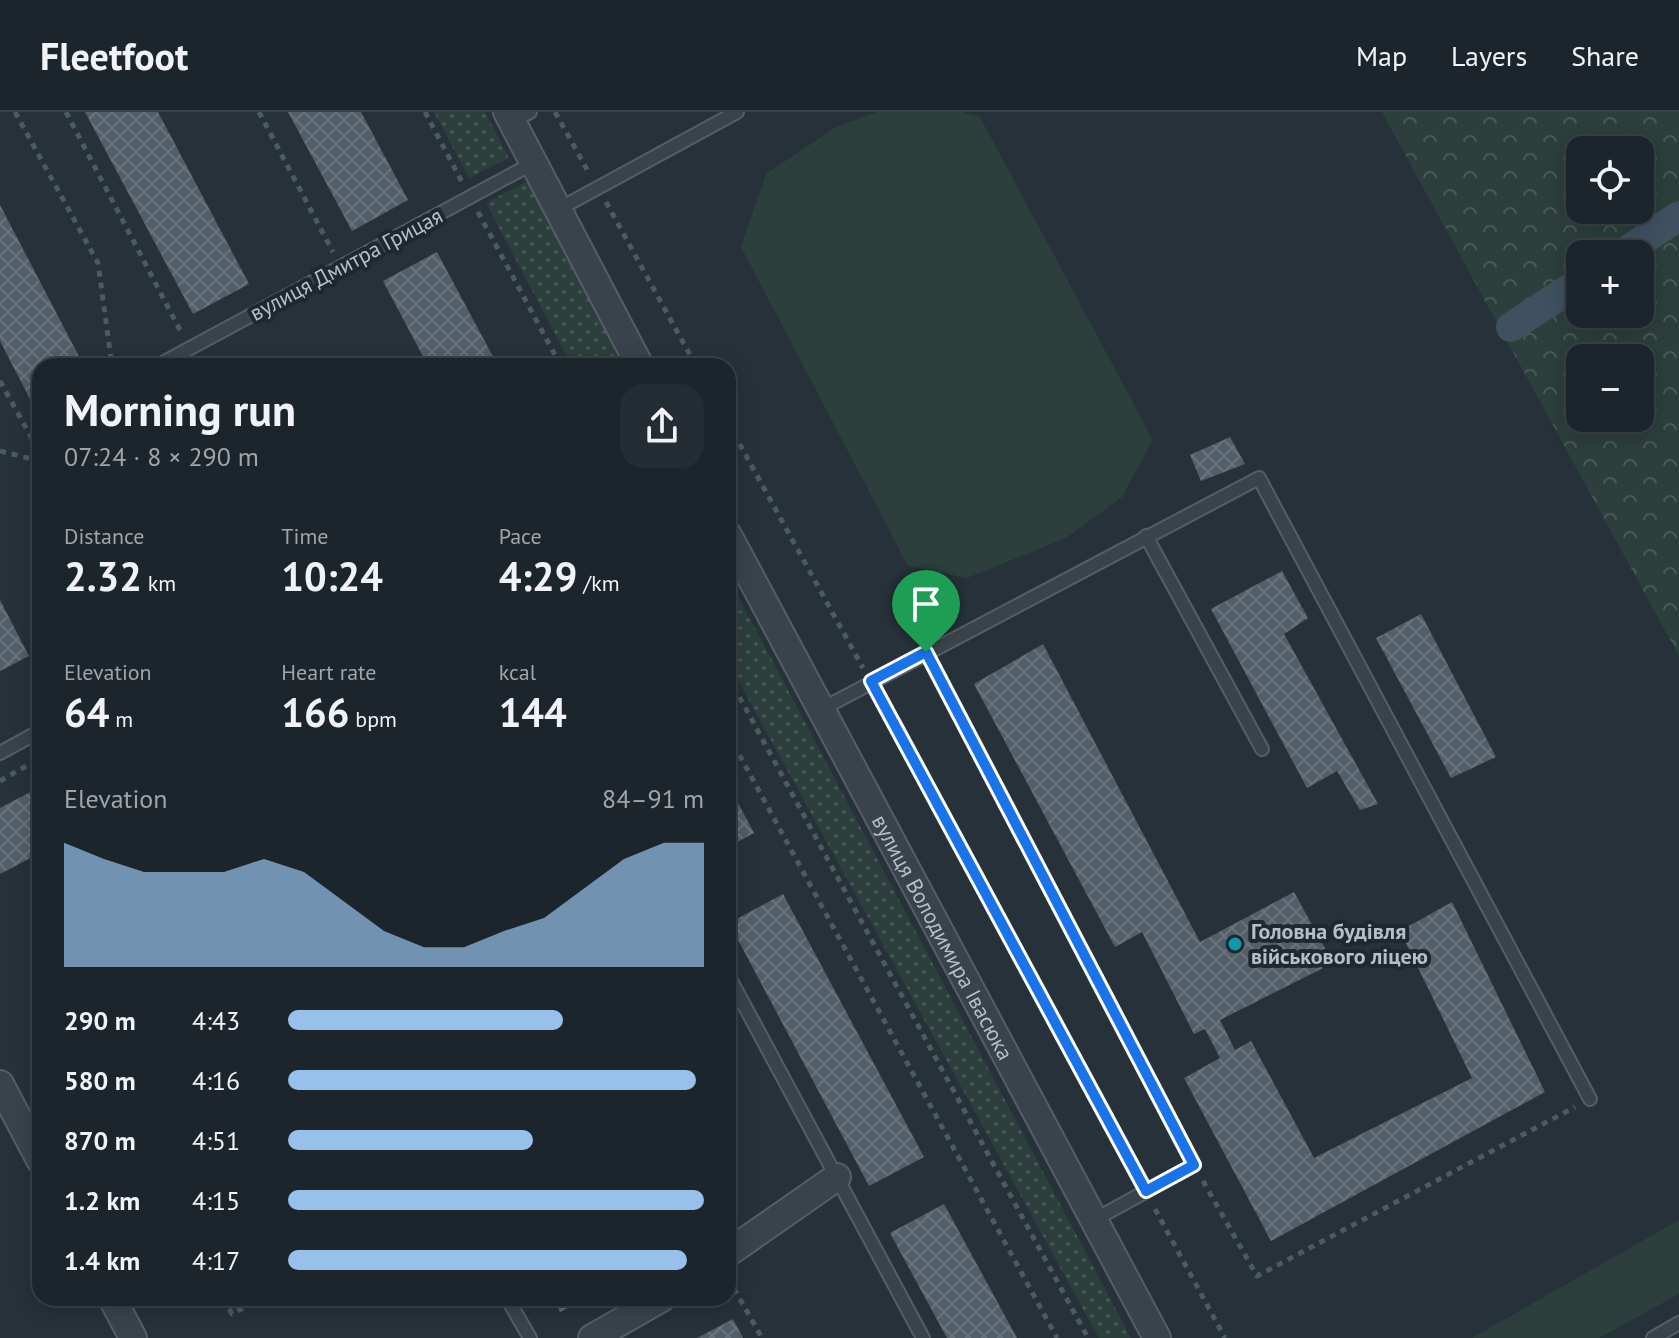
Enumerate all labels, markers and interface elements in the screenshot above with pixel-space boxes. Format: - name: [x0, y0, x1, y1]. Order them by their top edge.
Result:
- text: Fleetfoot: [40, 31, 188, 80]
- text: Map: [1356, 37, 1407, 74]
- text: Layers: [1451, 37, 1527, 74]
- text: Share: [1571, 37, 1639, 74]
- map controls: [1566, 136, 1654, 432]
- button: locate: [1566, 136, 1654, 224]
- street label: вулиця Дмитра Грицая: [245, 201, 447, 327]
- button: +: [1566, 240, 1654, 328]
- button: −: [1566, 344, 1654, 432]
- text: Morning run: [64, 381, 296, 438]
- button: share: [620, 384, 704, 468]
- text: 07:24 · 8 × 290 m: [64, 440, 259, 473]
- text: Distance: [64, 522, 145, 550]
- text: Time: [281, 522, 328, 550]
- text: Pace: [499, 522, 542, 550]
- text: 2.32: [64, 550, 142, 602]
- text: 10:24: [281, 550, 383, 602]
- text: 4:29: [499, 550, 577, 602]
- text: km: [142, 569, 176, 597]
- text: /km: [577, 569, 620, 597]
- pin: [892, 570, 960, 652]
- icon: arrive: [904, 582, 948, 626]
- text: Elevation: [64, 658, 152, 686]
- text: Heart rate: [281, 658, 376, 686]
- text: kcal: [499, 658, 536, 686]
- text: 64: [64, 686, 109, 738]
- text: 166: [281, 686, 349, 738]
- text: 144: [499, 686, 567, 738]
- text: m: [109, 705, 133, 733]
- text: bpm: [349, 705, 397, 733]
- text: Elevation: [64, 782, 168, 815]
- text: 84–91 m: [602, 782, 704, 815]
- street label: вулиця Володимира Івасюка: [866, 810, 1020, 1065]
- place label: Головна будівля військового ліцею: [1251, 917, 1428, 970]
- marker: Головна будівля військового ліцею: [1226, 935, 1244, 953]
- text: 290 m: [64, 1004, 136, 1037]
- text: 4:43: [192, 1004, 240, 1037]
- text: 580 m: [64, 1064, 136, 1097]
- text: 4:16: [192, 1064, 240, 1097]
- text: 870 m: [64, 1124, 136, 1157]
- text: 4:51: [192, 1124, 240, 1157]
- text: 1.2 km: [64, 1184, 140, 1217]
- text: 4:15: [192, 1184, 240, 1217]
- text: 1.4 km: [64, 1244, 140, 1277]
- text: 4:17: [192, 1244, 240, 1277]

